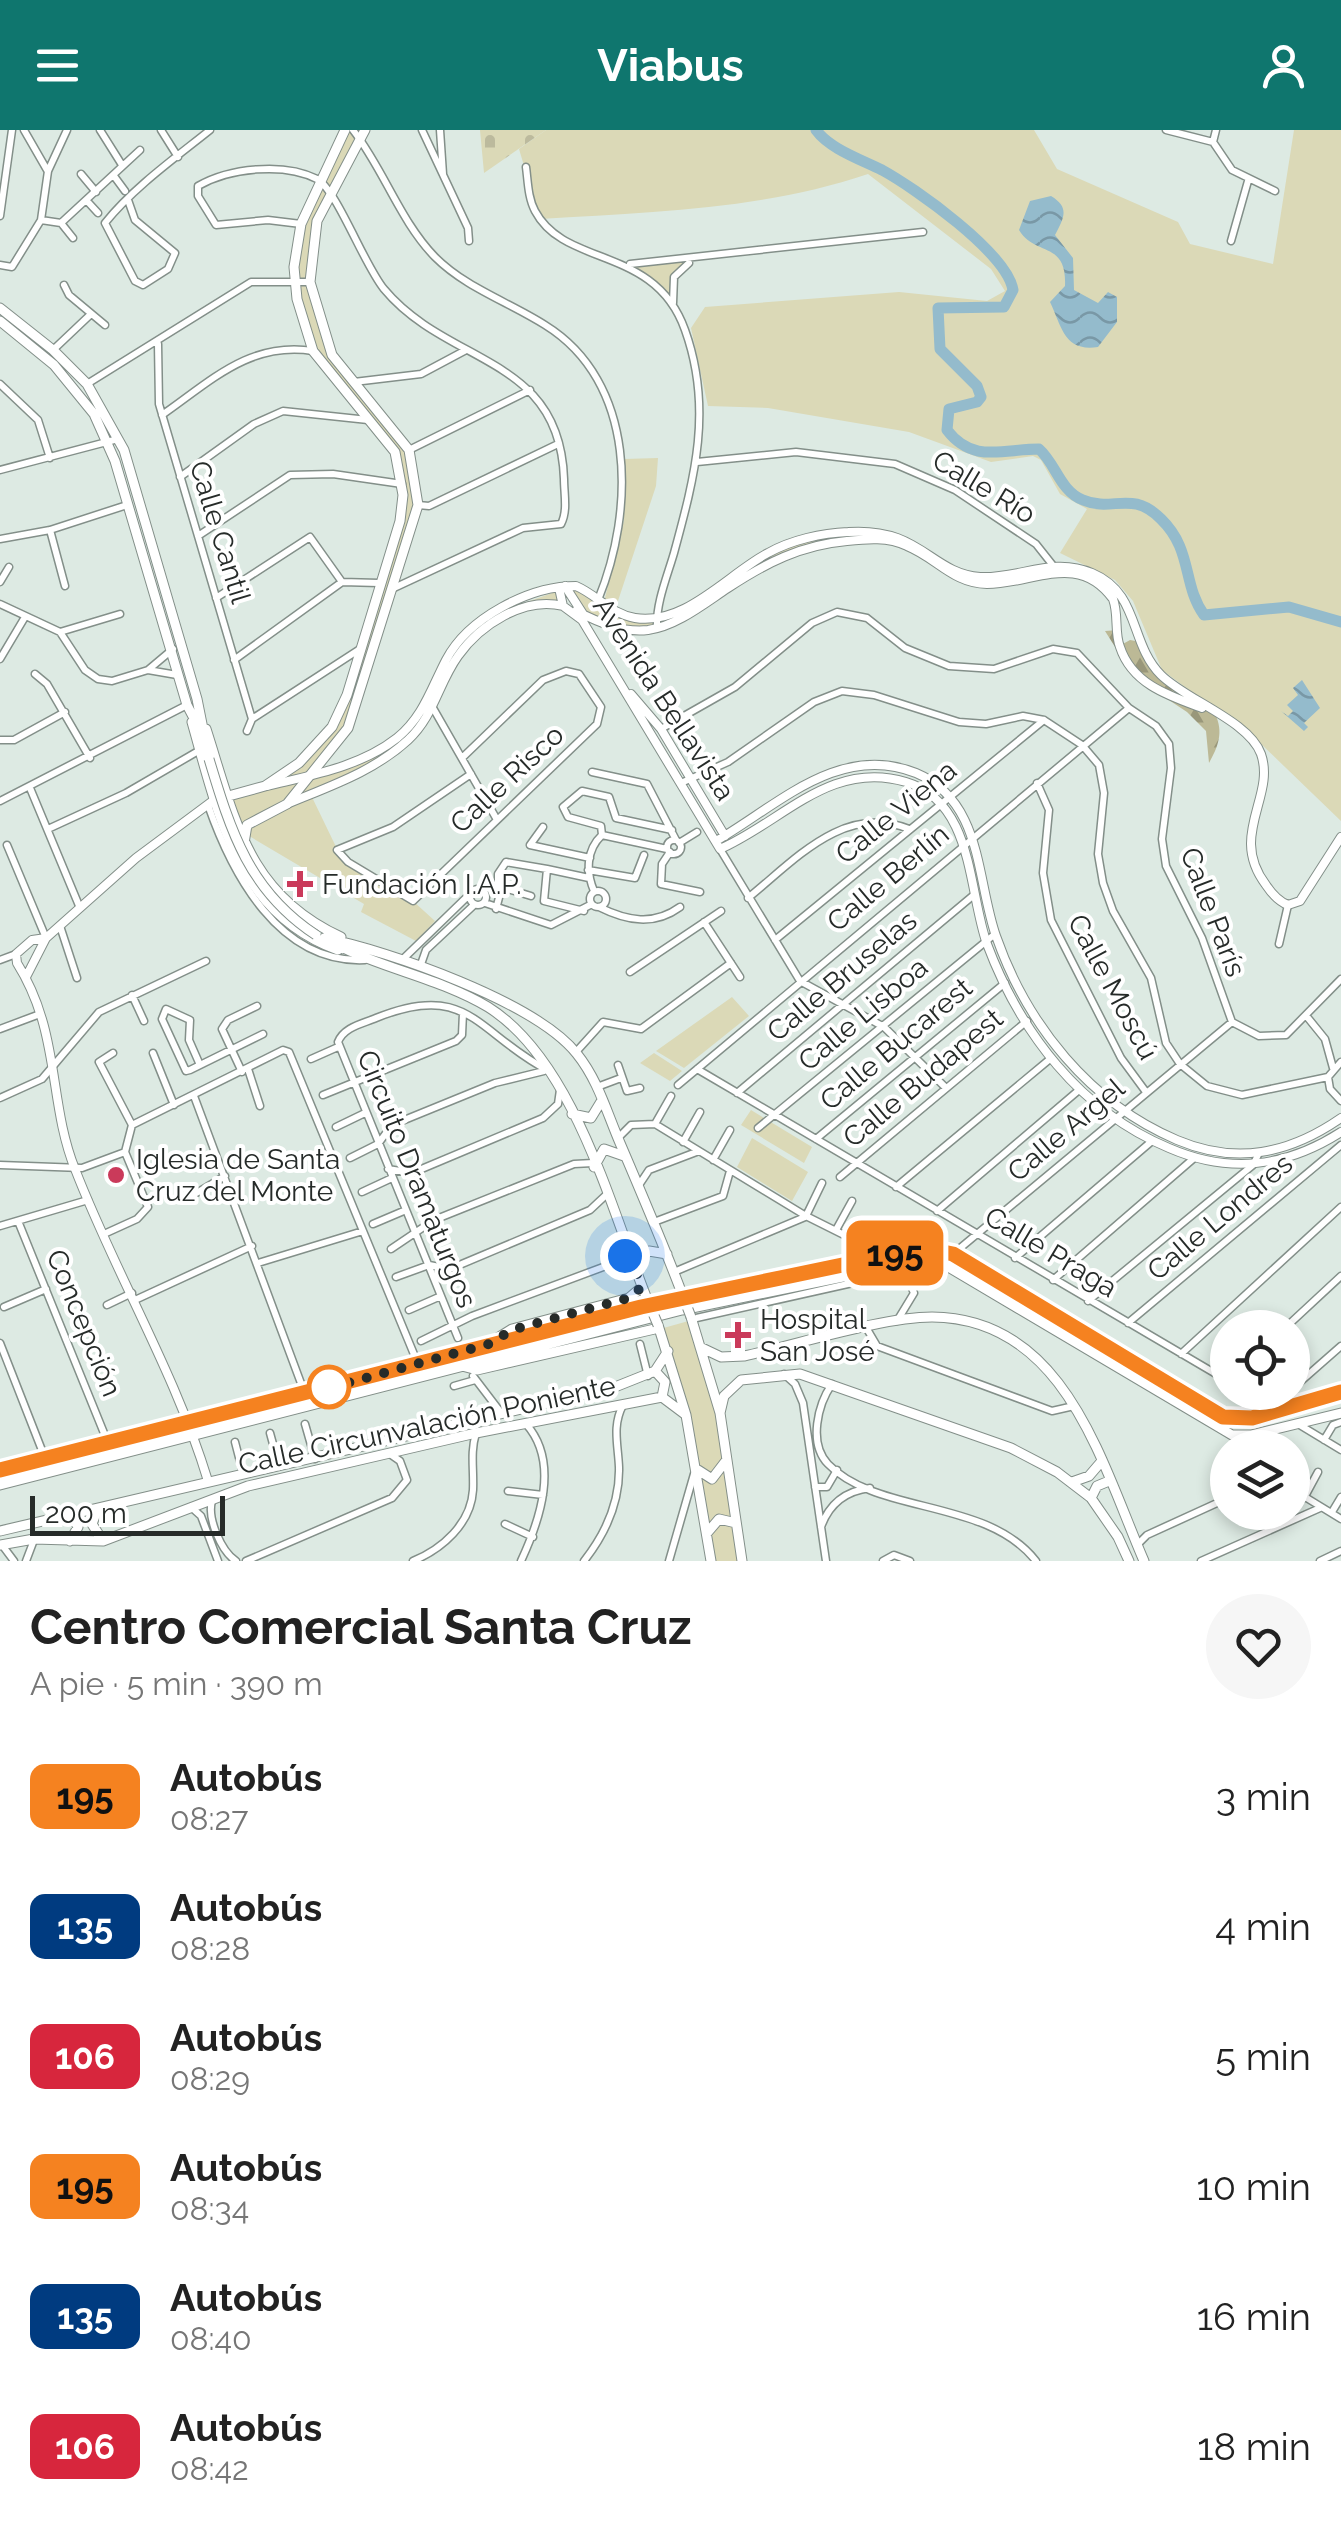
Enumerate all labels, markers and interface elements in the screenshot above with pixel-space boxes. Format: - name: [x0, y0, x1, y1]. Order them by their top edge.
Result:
- icon: menu: [30, 38, 85, 93]
- icon: person: [1256, 38, 1311, 93]
- text: Viabus: [597, 39, 744, 92]
- street label: Calle Río: [927, 443, 1041, 531]
- street label: Calle Cantil: [183, 457, 257, 607]
- street label: Avenida Bellavista: [586, 591, 742, 807]
- street label: Calle Risco: [443, 718, 571, 840]
- street label: Calle Viena: [829, 753, 963, 871]
- street label: Calle Berlín: [821, 818, 955, 938]
- street label: Calle París: [1173, 843, 1253, 981]
- place label: Fundación I.A.P.: [322, 868, 521, 901]
- marker: Fundación I.A.P.: [287, 871, 313, 897]
- street label: Calle Bruselas: [761, 904, 923, 1048]
- street label: Calle Moscú: [1061, 909, 1165, 1065]
- street label: Calle Lisboa: [792, 950, 934, 1078]
- street label: Calle Bucarest: [813, 971, 979, 1117]
- street label: Calle Budapest: [837, 1001, 1010, 1154]
- street label: Circuito Dramaturgos: [350, 1046, 484, 1312]
- street label: Calle Argel: [1001, 1071, 1131, 1188]
- place label: Iglesia de Santa Cruz del Monte: [136, 1143, 340, 1208]
- street label: Calle Londres: [1141, 1147, 1299, 1287]
- marker: Iglesia de Santa Cruz del Monte: [105, 1164, 127, 1186]
- street label: Calle Praga: [979, 1200, 1123, 1304]
- line badge: 195: [838, 1220, 952, 1286]
- your location: [600, 1231, 650, 1281]
- text: 195: [866, 1233, 924, 1274]
- street label: Concepción: [40, 1245, 128, 1401]
- place label: Hospital San José: [760, 1303, 875, 1368]
- map controls: [1210, 1310, 1310, 1530]
- button: locate: [1210, 1310, 1310, 1410]
- marker: Hospital San José: [725, 1322, 751, 1348]
- unlabelled marker: [308, 1366, 350, 1408]
- street label: Calle Circunvalación Poniente: [235, 1369, 619, 1481]
- button: layers: [1210, 1430, 1310, 1530]
- scale bar: [30, 1491, 225, 1536]
- text: 200 m: [45, 1497, 127, 1530]
- button: heart: [1206, 1594, 1311, 1699]
- text: Centro Comercial Santa Cruz: [30, 1599, 692, 1655]
- text: A pie · 5 min · 390 m: [30, 1665, 323, 1702]
- text: Autobús: [170, 1755, 322, 1800]
- text: 3 min: [1216, 1774, 1311, 1819]
- text: 195: [56, 1776, 114, 1817]
- text: 08:27: [170, 1800, 248, 1837]
- text: Autobús: [170, 1885, 322, 1930]
- text: 4 min: [1215, 1904, 1311, 1949]
- text: 135: [57, 1906, 113, 1947]
- text: 08:28: [170, 1930, 250, 1967]
- text: Autobús: [170, 2015, 322, 2060]
- text: 5 min: [1215, 2034, 1311, 2079]
- text: 106: [55, 2036, 115, 2077]
- text: 08:29: [170, 2060, 250, 2097]
- text: Autobús: [170, 2145, 322, 2190]
- text: 10 min: [1196, 2164, 1311, 2209]
- text: 195: [56, 2166, 114, 2207]
- text: 08:34: [170, 2190, 249, 2227]
- text: Autobús: [170, 2275, 322, 2320]
- text: 16 min: [1197, 2294, 1311, 2339]
- text: 135: [57, 2296, 113, 2337]
- text: 08:40: [170, 2320, 252, 2357]
- text: Autobús: [170, 2405, 322, 2450]
- text: 18 min: [1197, 2424, 1311, 2469]
- text: 106: [55, 2426, 115, 2467]
- text: 08:42: [170, 2450, 249, 2487]

